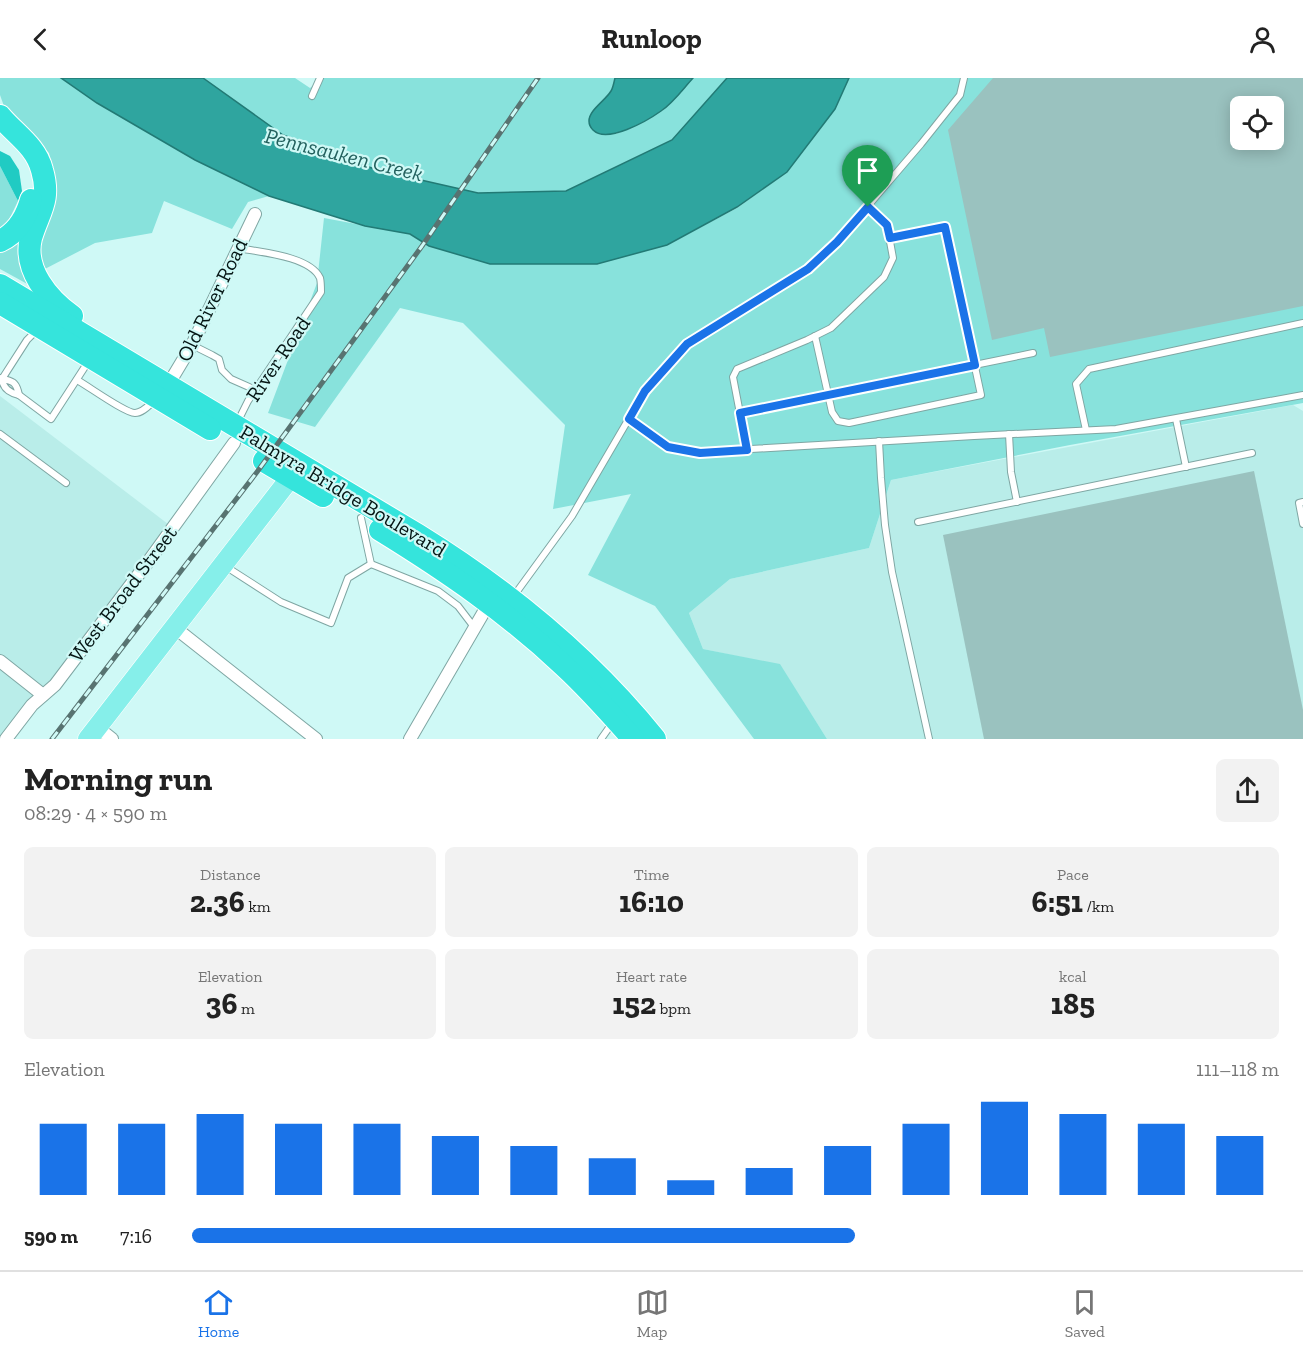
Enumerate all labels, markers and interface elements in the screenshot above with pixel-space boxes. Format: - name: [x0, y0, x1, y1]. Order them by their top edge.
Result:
- icon: back: [24, 23, 57, 56]
- text: Runloop: [601, 23, 702, 55]
- icon: person: [1246, 23, 1279, 56]
- map controls: [1230, 96, 1284, 150]
- button: locate: [1230, 96, 1284, 150]
- water label: Pennsauken Creek: [262, 122, 426, 187]
- pin: [842, 145, 893, 207]
- icon: arrive: [851, 154, 884, 187]
- street label: Old River Road: [171, 234, 252, 366]
- street label: River Road: [240, 311, 315, 406]
- street label: Palmyra Bridge Boulevard: [236, 419, 451, 562]
- street label: West Broad Street: [63, 520, 182, 667]
- text: Morning run: [24, 759, 212, 798]
- button: share: [1216, 759, 1279, 822]
- text: 08:29 · 4 × 590 m: [24, 801, 167, 825]
- text: Distance: [200, 865, 260, 884]
- text: Time: [634, 865, 669, 884]
- text: Pace: [1057, 865, 1089, 884]
- text: 2.36: [190, 884, 245, 920]
- text: 16:10: [619, 884, 684, 920]
- text: 6:51: [1032, 884, 1083, 920]
- text: km: [245, 897, 271, 916]
- text: /km: [1083, 897, 1114, 916]
- text: Elevation: [198, 967, 262, 986]
- text: Heart rate: [616, 967, 687, 986]
- text: kcal: [1059, 967, 1087, 986]
- text: 36: [205, 986, 237, 1022]
- text: 152: [612, 986, 656, 1022]
- text: 185: [1051, 986, 1095, 1022]
- text: m: [237, 999, 255, 1018]
- text: bpm: [656, 999, 691, 1018]
- text: Elevation: [24, 1057, 105, 1081]
- text: 111–118 m: [1196, 1057, 1279, 1081]
- text: 590 m: [24, 1224, 78, 1248]
- text: 7:16: [120, 1224, 152, 1248]
- tab: Home: [198, 1286, 239, 1341]
- tab: Map: [636, 1286, 669, 1341]
- tab: Saved: [1065, 1286, 1105, 1341]

